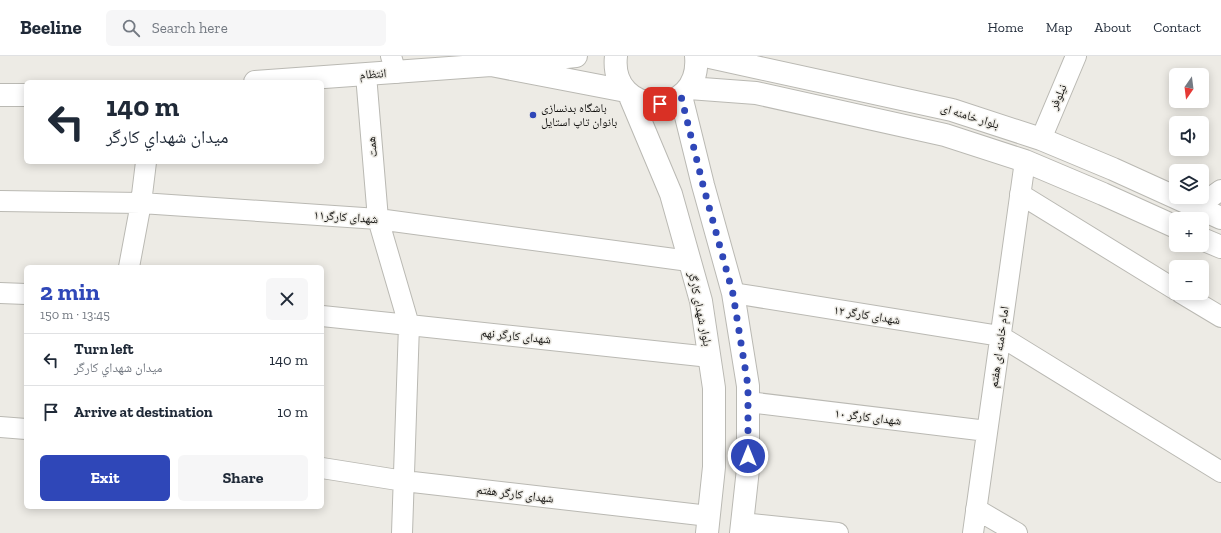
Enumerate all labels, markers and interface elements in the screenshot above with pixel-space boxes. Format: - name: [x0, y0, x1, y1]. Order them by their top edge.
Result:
- search box: [106, 10, 386, 46]
- text: Beeline: [20, 16, 82, 39]
- icon: search: [120, 17, 142, 39]
- text: Search here: [152, 19, 228, 37]
- text: Home: [988, 19, 1024, 36]
- text: Map: [1046, 19, 1072, 36]
- text: About: [1094, 19, 1131, 36]
- text: Contact: [1153, 19, 1201, 36]
- street label: انتظام: [359, 66, 387, 83]
- north arrow: [1169, 68, 1209, 108]
- map controls: [1169, 68, 1209, 300]
- street label: نیلوفر: [1046, 82, 1070, 113]
- pin: [643, 87, 677, 121]
- text: 140 m: [106, 90, 179, 123]
- icon: arrive: [649, 93, 671, 115]
- icon: left: [40, 96, 92, 148]
- place label: باشگاه بدنسازی بانوان تاپ استایل: [541, 101, 617, 129]
- street label: بلوار خامنه ای: [939, 101, 1001, 132]
- marker: باشگاه بدنسازی بانوان تاپ استایل: [528, 110, 538, 120]
- button: sound: [1169, 116, 1209, 156]
- text: ميدان شهداي کارگر: [106, 126, 229, 148]
- street label: همت: [364, 136, 380, 158]
- button: layers: [1169, 164, 1209, 204]
- street label: شهدای کارگر۱۱: [313, 208, 379, 226]
- button: +: [1169, 212, 1209, 252]
- button: −: [1169, 260, 1209, 300]
- street label: بلوار شهدای کارگر: [685, 270, 715, 348]
- text: 2 min: [40, 277, 100, 306]
- button: close: [266, 278, 308, 320]
- street label: شهدای کارگر ۱۲: [833, 303, 901, 327]
- street label: امام خامنه ای هفتم: [986, 305, 1013, 389]
- text: 150 m · 13:45: [40, 307, 110, 322]
- street label: شهدای کارگر نهم: [480, 325, 552, 348]
- text: Turn left: [74, 340, 134, 358]
- icon: left: [40, 349, 62, 371]
- text: 140 m: [269, 351, 308, 369]
- text: ميدان شهداي کارگر: [74, 360, 163, 375]
- icon: arrive: [40, 401, 62, 423]
- text: Arrive at destination: [74, 403, 213, 421]
- text: 10 m: [277, 403, 308, 421]
- street label: شهدای کارگر ۱۰: [834, 406, 902, 428]
- position arrow: [727, 435, 769, 477]
- button: Exit: [40, 455, 170, 501]
- button: Share: [178, 455, 308, 501]
- street label: شهدای کارگر هفتم: [475, 482, 555, 507]

